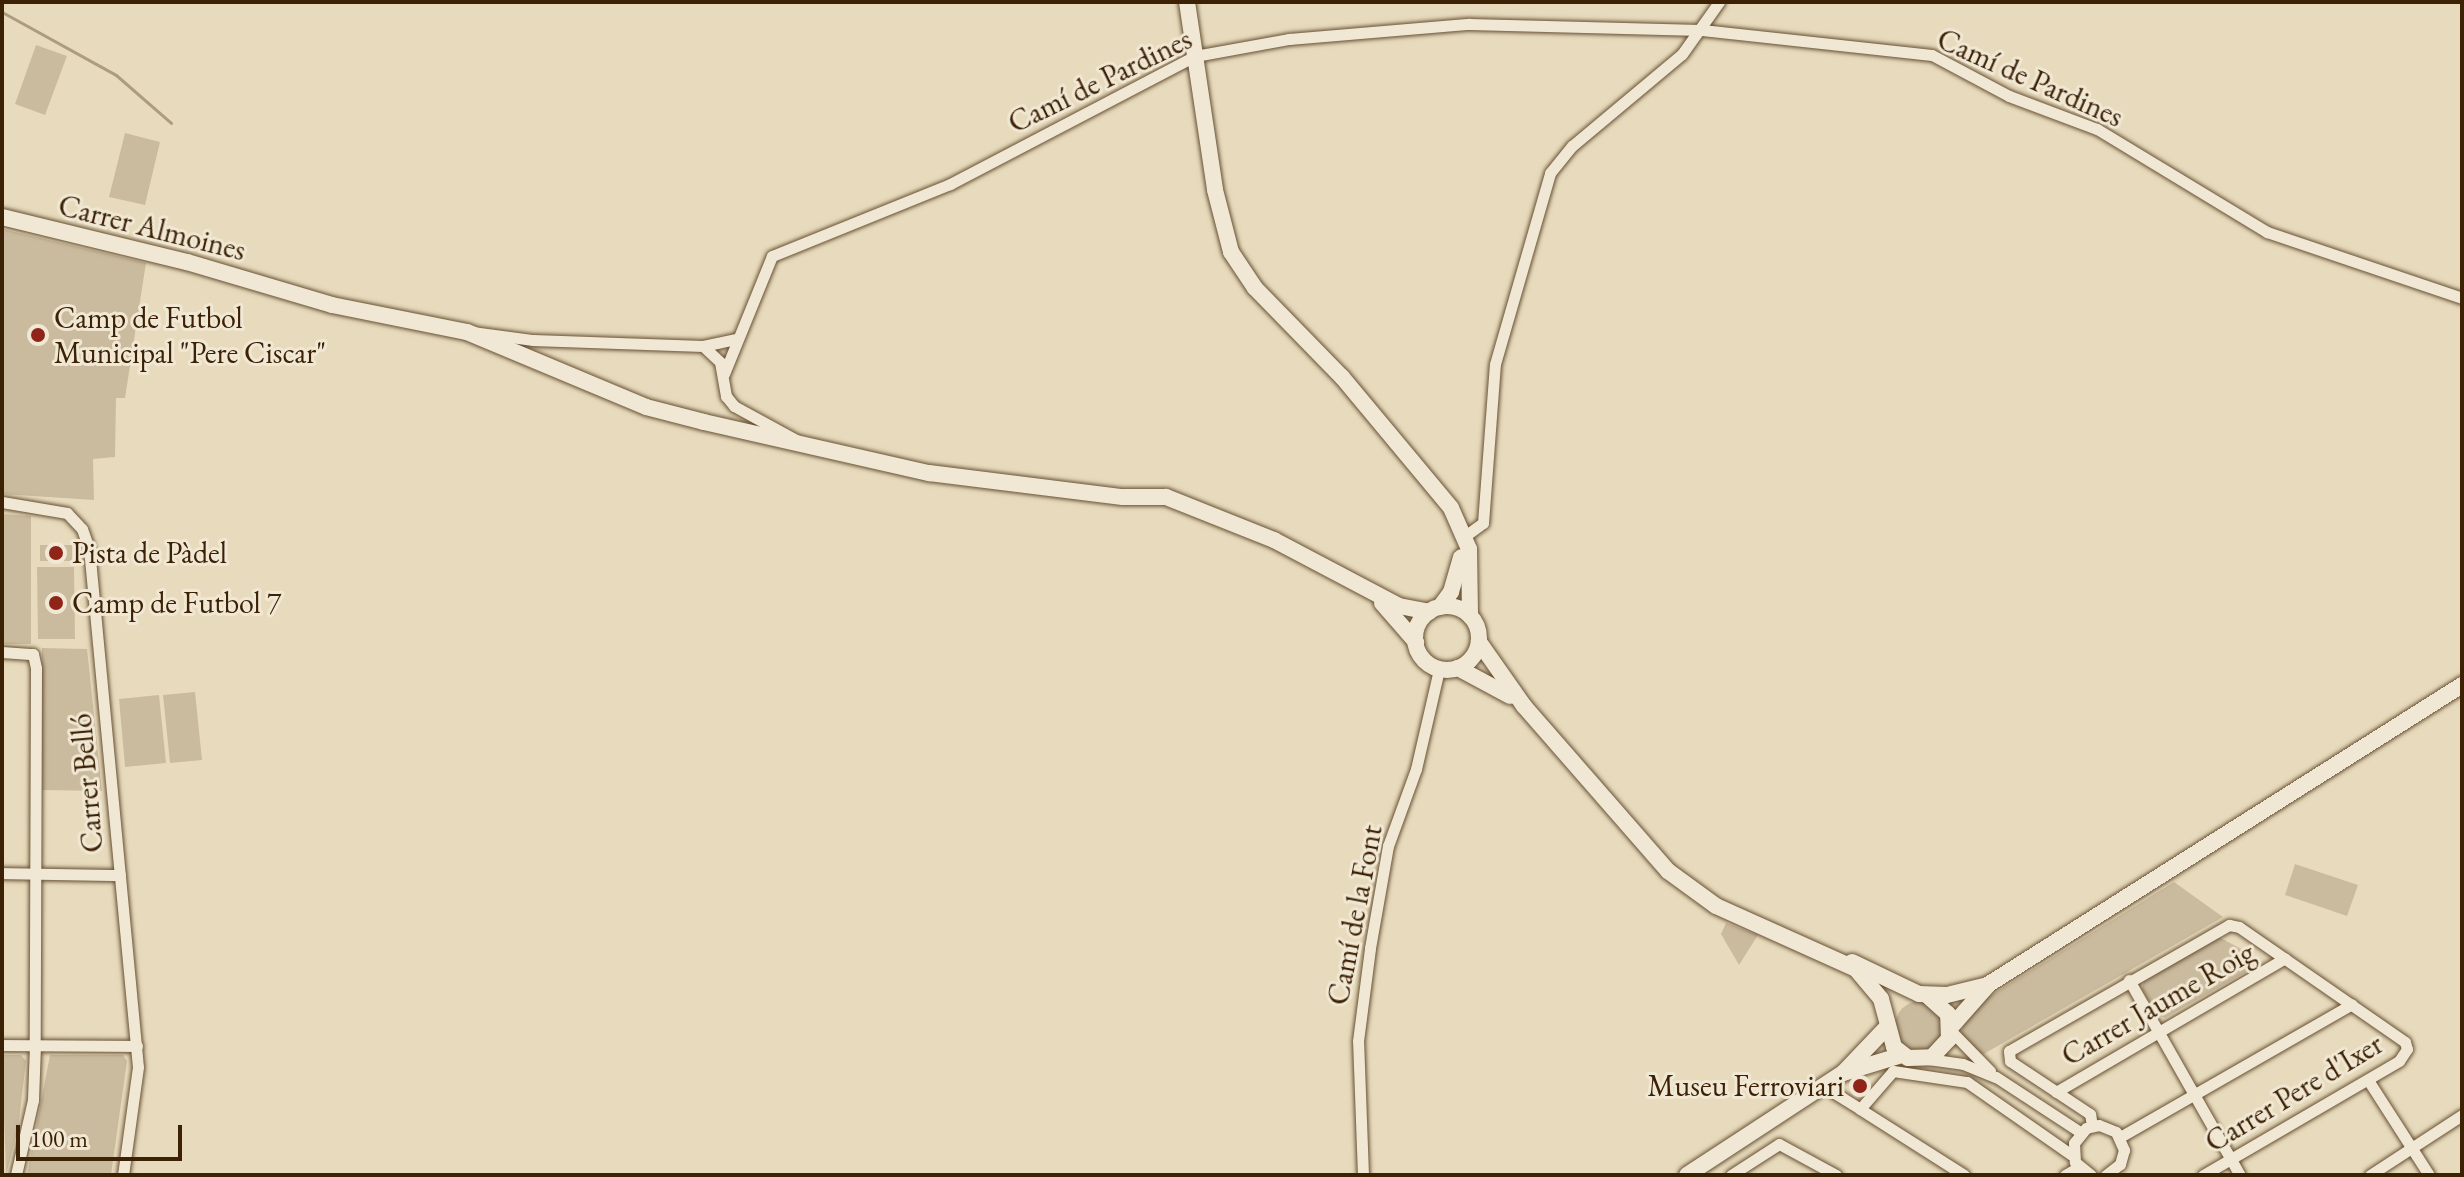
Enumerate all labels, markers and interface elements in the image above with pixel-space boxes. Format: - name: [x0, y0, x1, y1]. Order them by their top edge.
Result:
- street label: Camí de Pardines: [1002, 21, 1198, 141]
- street label: Camí de Pardines: [1931, 21, 2129, 135]
- street label: Carrer Almoines: [55, 187, 249, 269]
- place label: Camp de Futbol Municipal "Pere Ciscar": [54, 300, 326, 370]
- marker: Camp de Futbol Municipal "Pere Ciscar": [29, 326, 47, 344]
- place label: Pista de Pàdel: [72, 535, 227, 571]
- marker: Pista de Pàdel: [47, 544, 65, 562]
- place label: Camp de Futbol 7: [72, 585, 281, 621]
- marker: Camp de Futbol 7: [47, 594, 65, 612]
- street label: Carrer Belló: [63, 712, 111, 854]
- street label: Camí de la Font: [1320, 822, 1390, 1008]
- street label: Carrer Jaume Roig: [2055, 934, 2261, 1074]
- street label: Carrer Pere d'Ixer: [2199, 1026, 2389, 1160]
- place label: Museu Ferroviari: [1648, 1068, 1844, 1104]
- marker: Museu Ferroviari: [1851, 1077, 1869, 1095]
- scale bar: [20, 1109, 186, 1159]
- text: 100 m: [30, 1123, 88, 1154]

